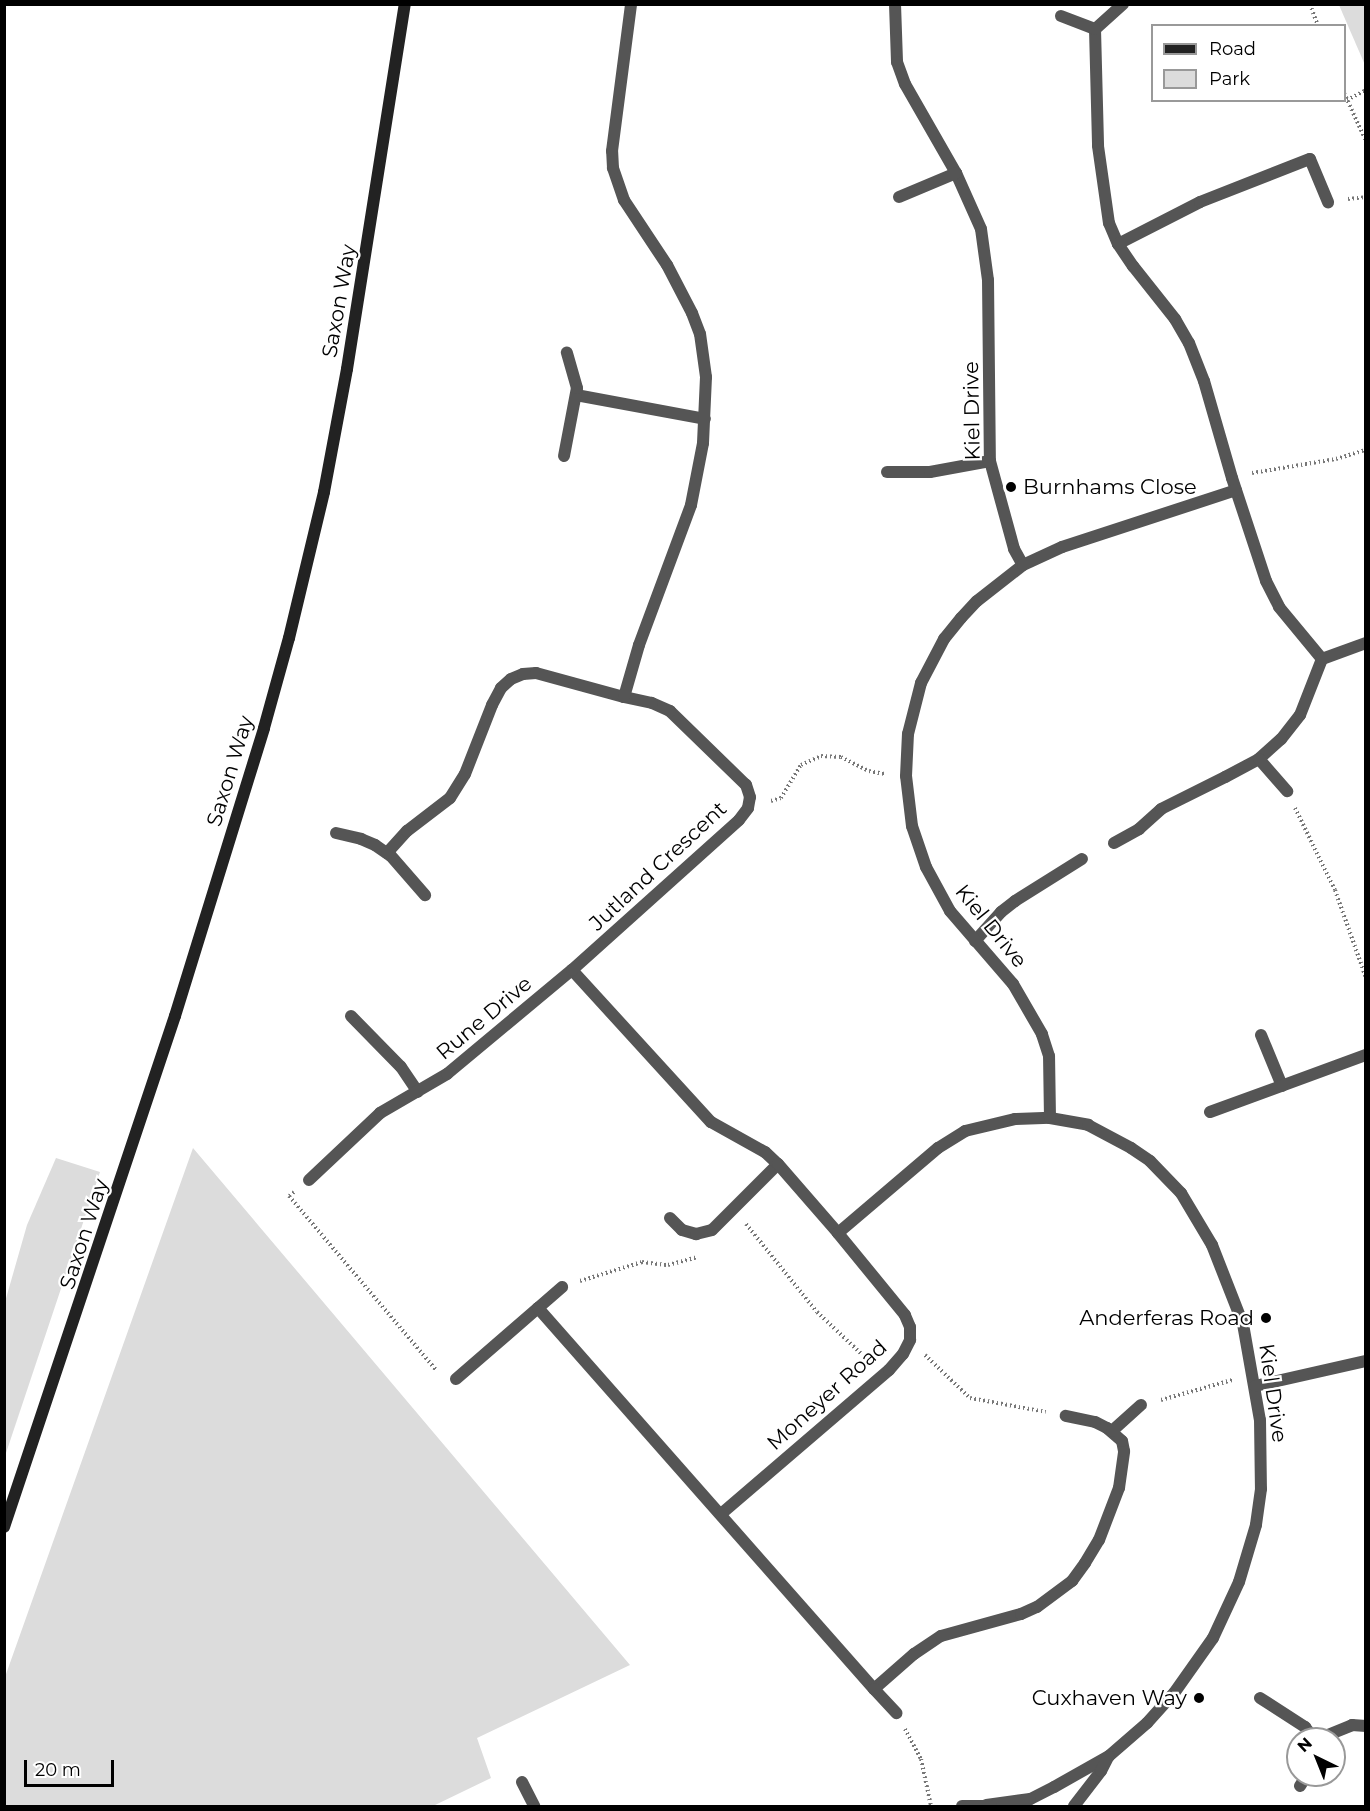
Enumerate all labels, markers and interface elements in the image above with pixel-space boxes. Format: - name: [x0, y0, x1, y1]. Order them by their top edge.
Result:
- legend: [1151, 24, 1346, 102]
- text: Road: [1209, 38, 1256, 60]
- text: Park: [1209, 68, 1250, 90]
- street label: Saxon Way: [317, 242, 361, 360]
- street label: Kiel Drive: [959, 361, 985, 461]
- place label: Burnhams Close: [1023, 474, 1197, 500]
- marker: Burnhams Close: [1004, 480, 1018, 494]
- street label: Saxon Way: [201, 713, 259, 829]
- street label: Jutland Crescent: [584, 796, 732, 936]
- street label: Kiel Drive: [950, 879, 1032, 973]
- street label: Rune Drive: [431, 971, 537, 1065]
- street label: Saxon Way: [54, 1176, 114, 1292]
- place label: Anderferas Road: [1079, 1305, 1254, 1331]
- marker: Anderferas Road: [1259, 1311, 1273, 1325]
- street label: Moneyer Road: [762, 1335, 892, 1455]
- street label: Kiel Drive: [1254, 1342, 1292, 1444]
- place label: Cuxhaven Way: [1032, 1685, 1187, 1711]
- marker: Cuxhaven Way: [1192, 1691, 1206, 1705]
- north arrow: [1286, 1727, 1346, 1787]
- text: N: [1294, 1734, 1316, 1756]
- scale bar: [27, 1748, 117, 1786]
- text: 20 m: [35, 1759, 81, 1781]

